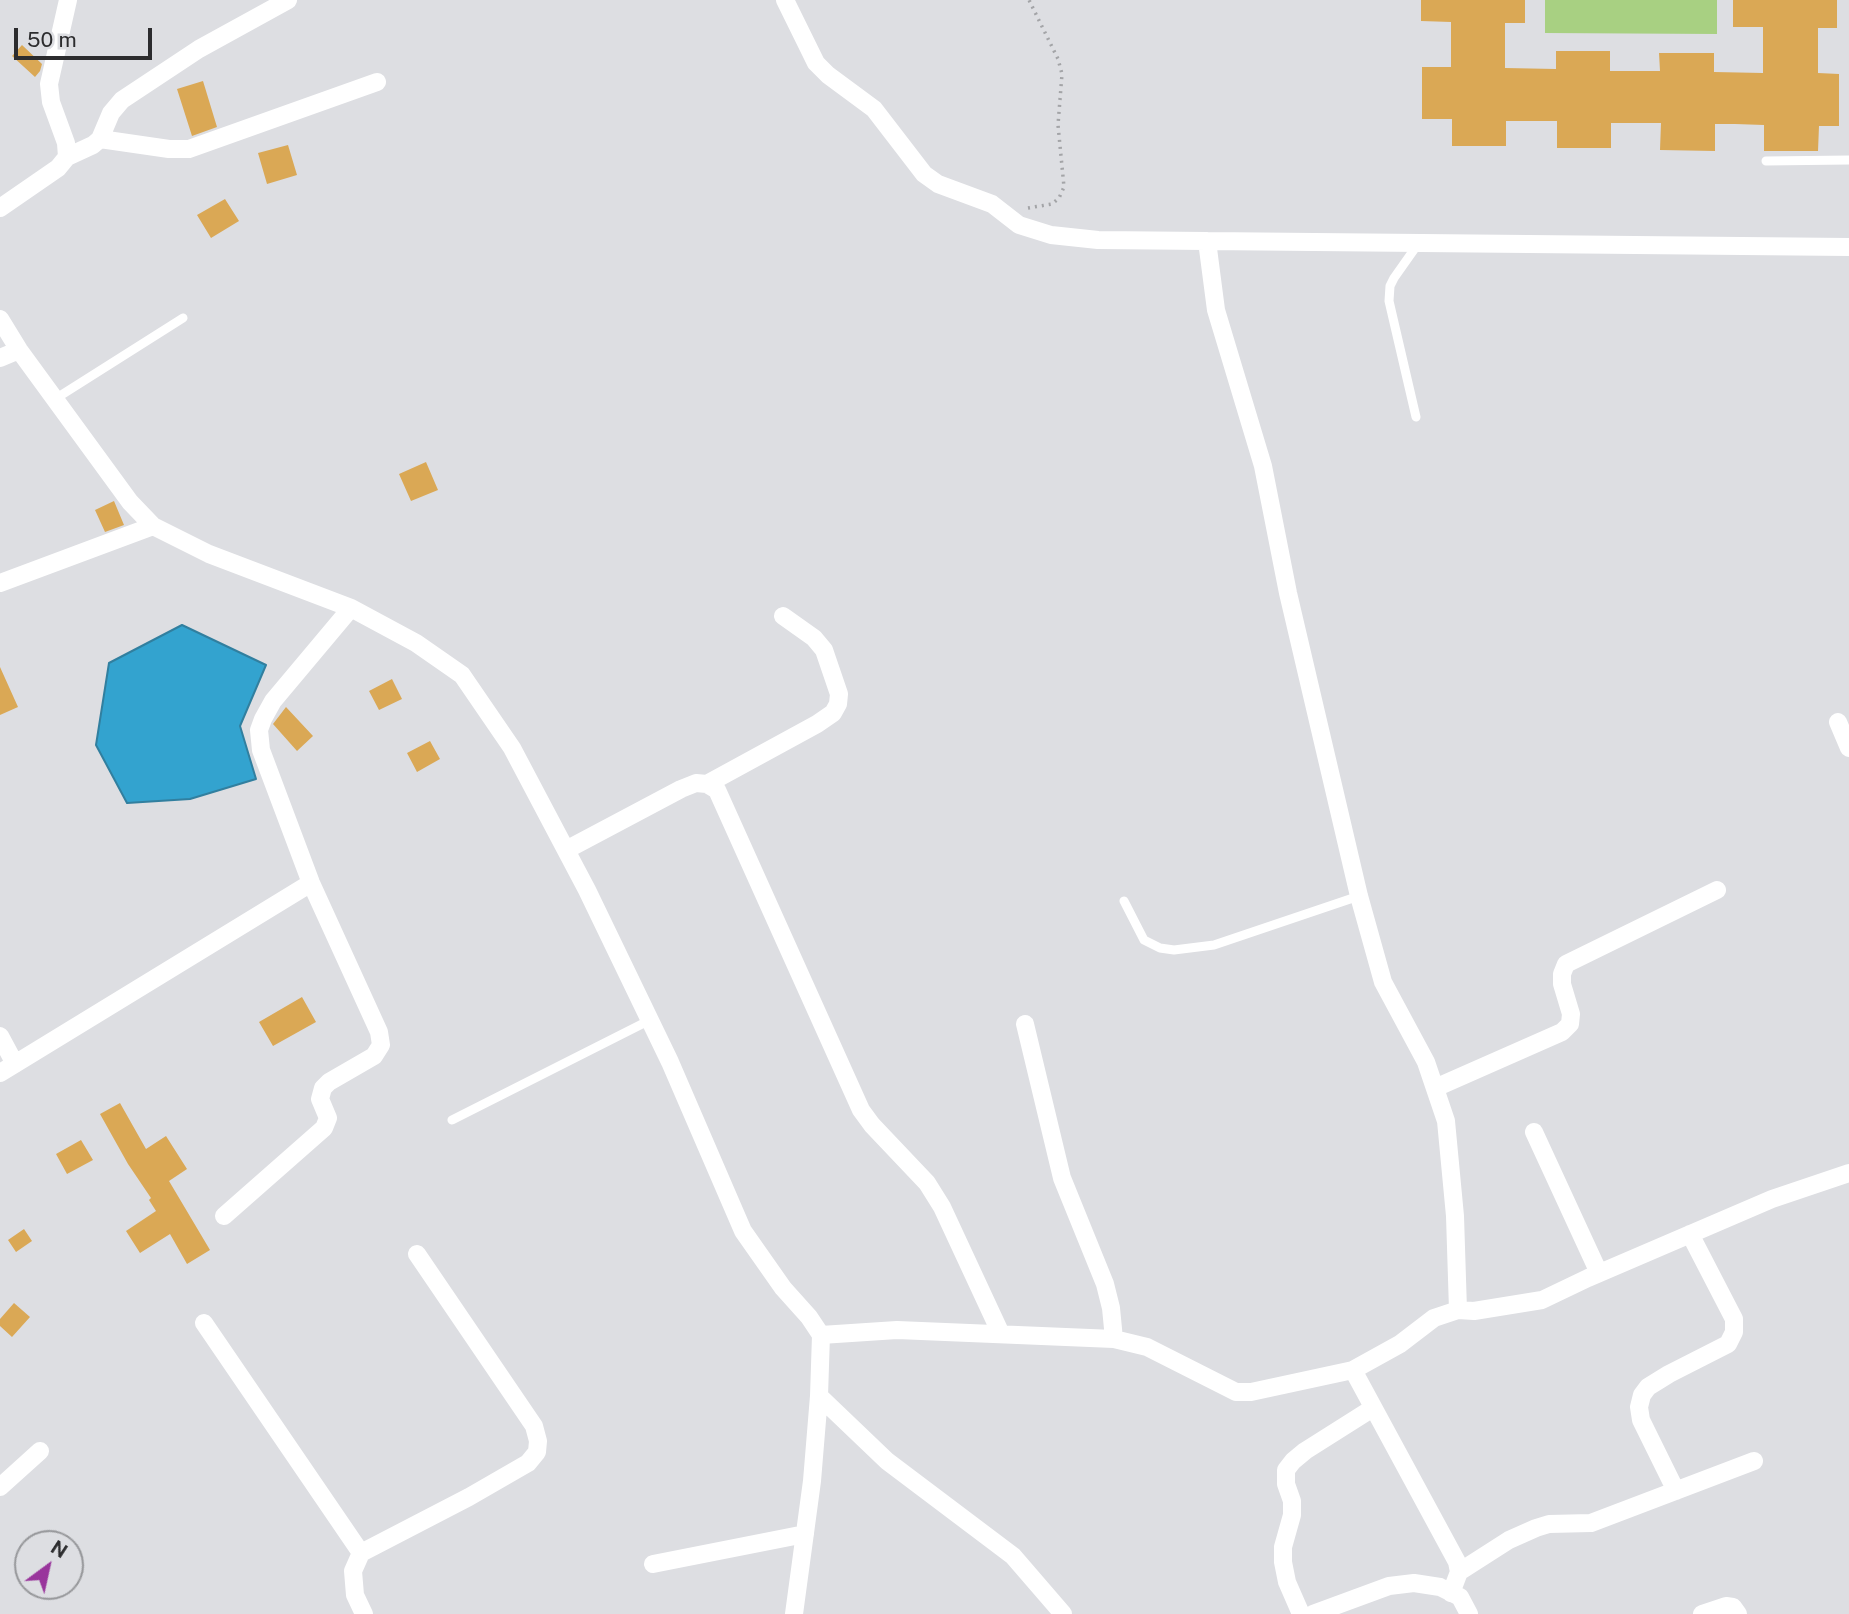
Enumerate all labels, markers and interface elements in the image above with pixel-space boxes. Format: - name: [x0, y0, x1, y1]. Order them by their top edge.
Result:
- scale bar: [18, 14, 156, 58]
- text: 50 m: [27, 27, 77, 52]
- north arrow: [14, 1530, 84, 1600]
- text: N: [47, 1536, 72, 1562]

